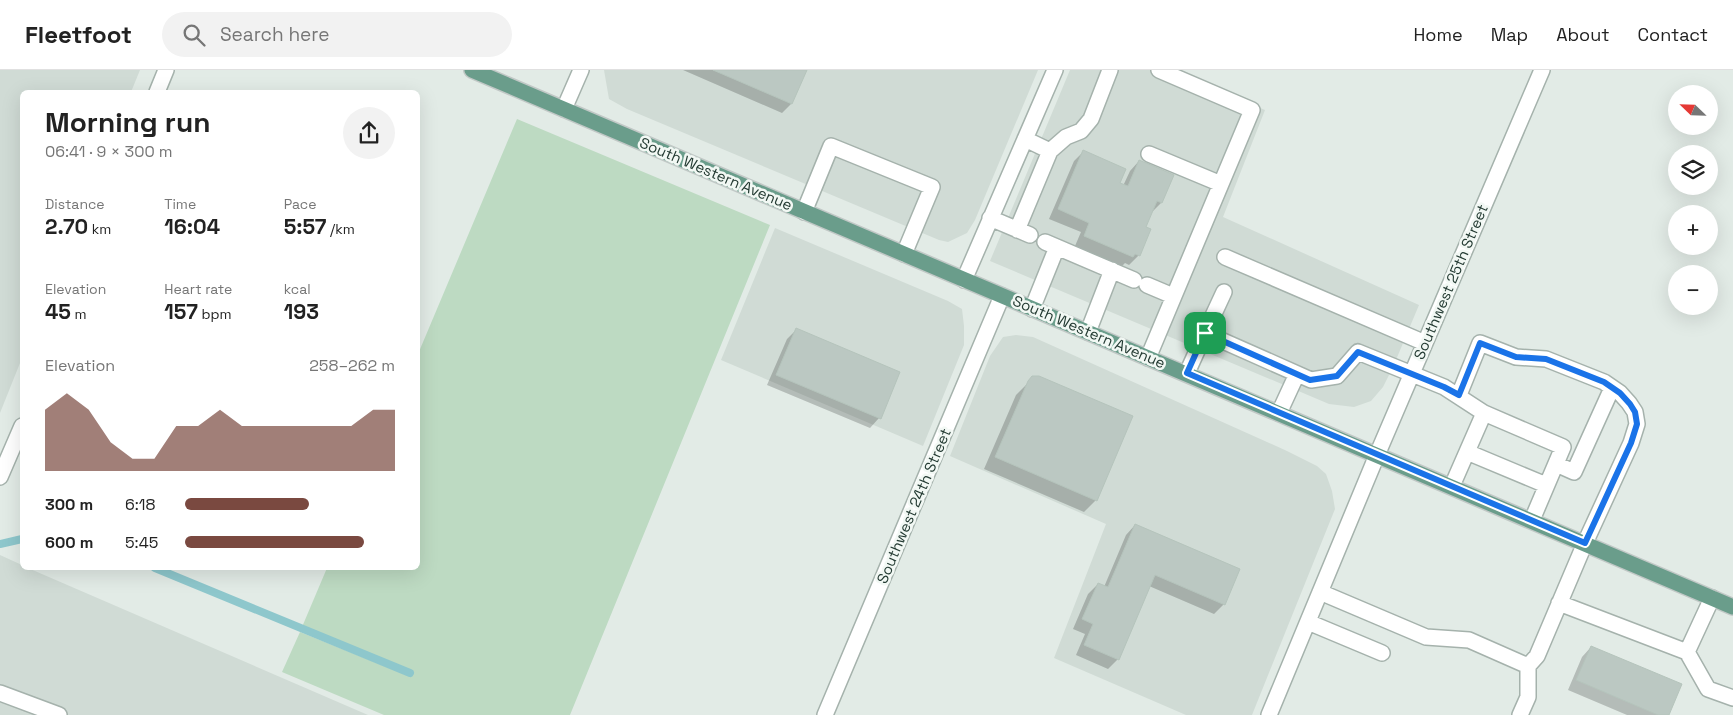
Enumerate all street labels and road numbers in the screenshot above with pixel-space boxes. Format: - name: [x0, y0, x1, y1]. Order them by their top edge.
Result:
- street label: South Western Avenue: [637, 133, 795, 214]
- street label: Southwest 25th Street: [1409, 201, 1492, 362]
- street label: South Western Avenue: [1010, 291, 1168, 372]
- street label: Southwest 24th Street: [872, 425, 955, 586]

